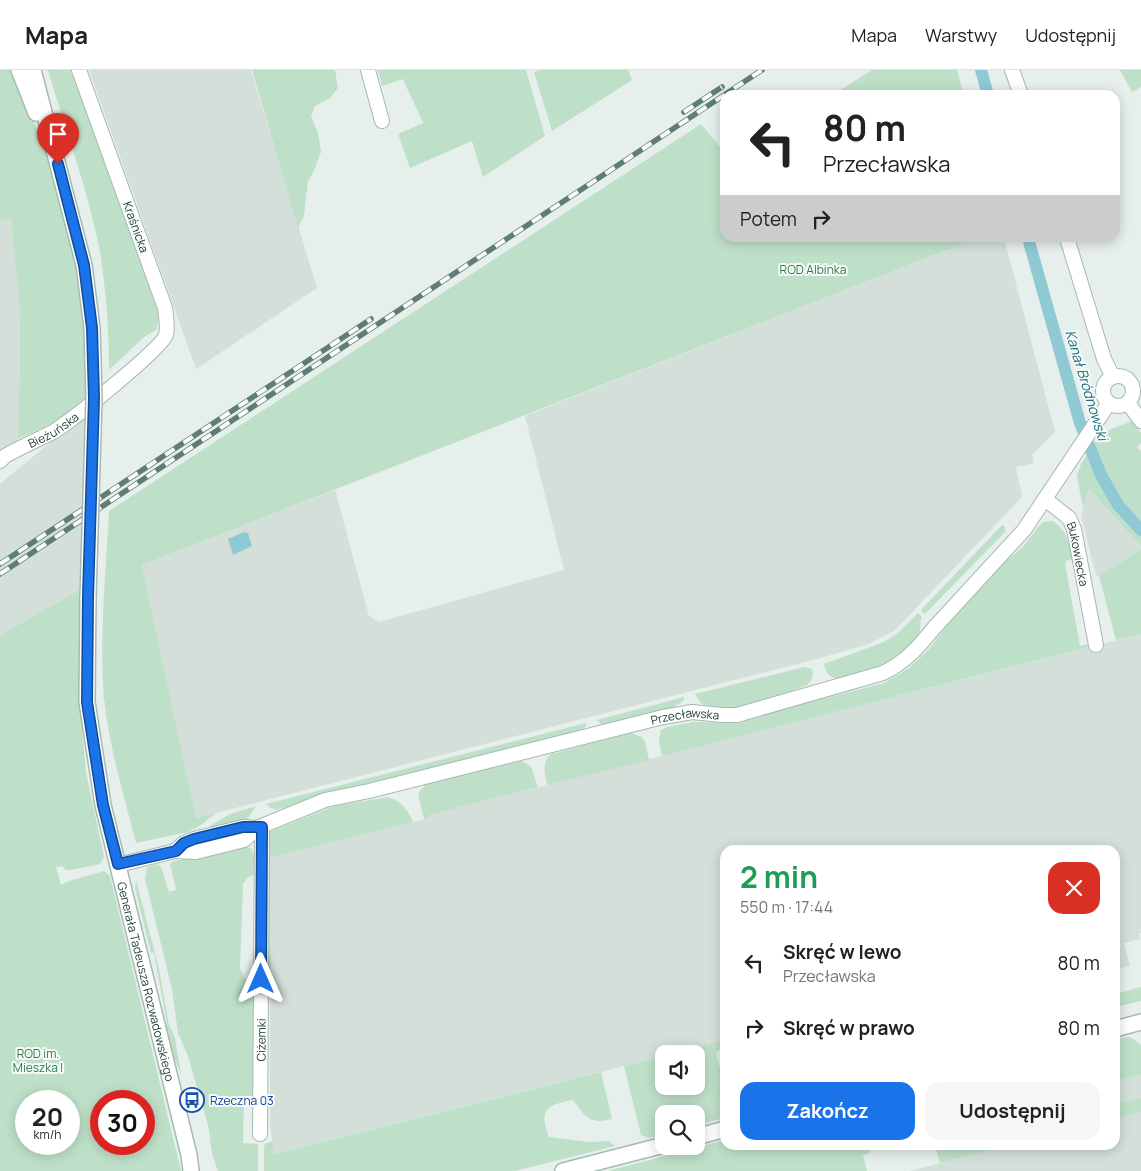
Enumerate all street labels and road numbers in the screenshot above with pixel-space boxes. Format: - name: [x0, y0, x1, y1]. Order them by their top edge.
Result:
- street label: Kraśnicka: [119, 199, 153, 255]
- street label: Bieżuńska: [25, 408, 82, 451]
- street label: Bukowiecka: [1063, 519, 1093, 588]
- street label: Przecławska: [649, 703, 720, 728]
- street label: Generała Tadeusza Rozwadowskiego: [114, 880, 179, 1083]
- street label: Ciżemki: [252, 1018, 269, 1062]

